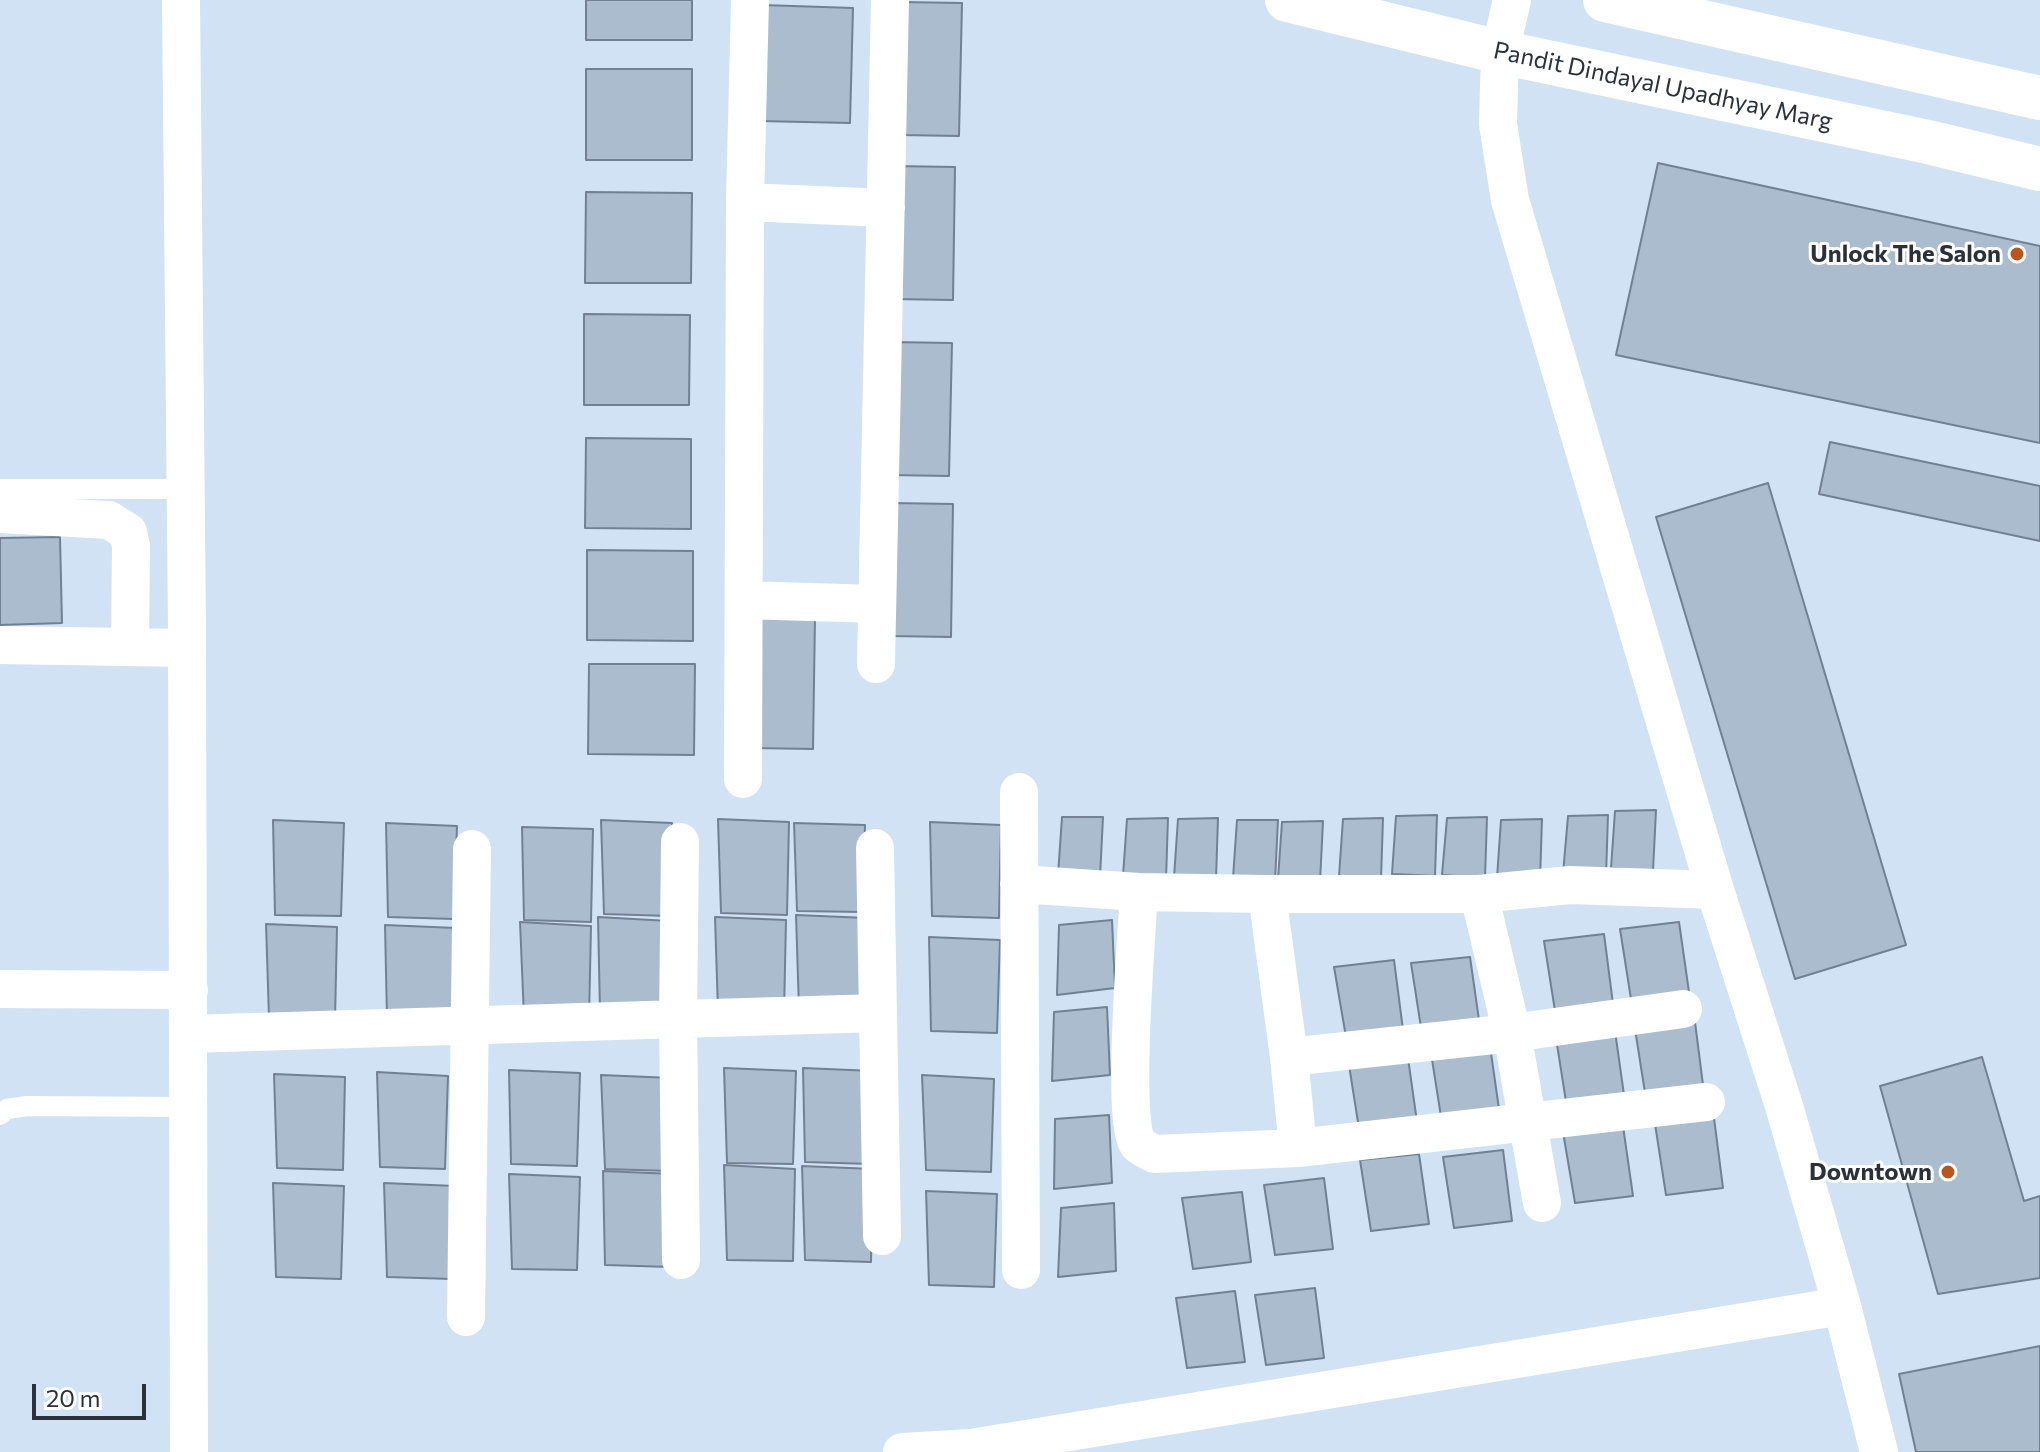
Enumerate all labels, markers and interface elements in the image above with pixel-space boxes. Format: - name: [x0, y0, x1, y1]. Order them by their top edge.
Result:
- street label: Pandit Dindayal Upadhyay Marg: [1491, 36, 1835, 136]
- place label: Unlock The Salon: [1810, 240, 2001, 268]
- marker: Unlock The Salon: [2008, 245, 2026, 263]
- place label: Downtown: [1809, 1158, 1932, 1186]
- marker: Downtown: [1939, 1163, 1957, 1181]
- scale bar: [36, 1368, 150, 1418]
- text: 20 m: [46, 1383, 100, 1412]

